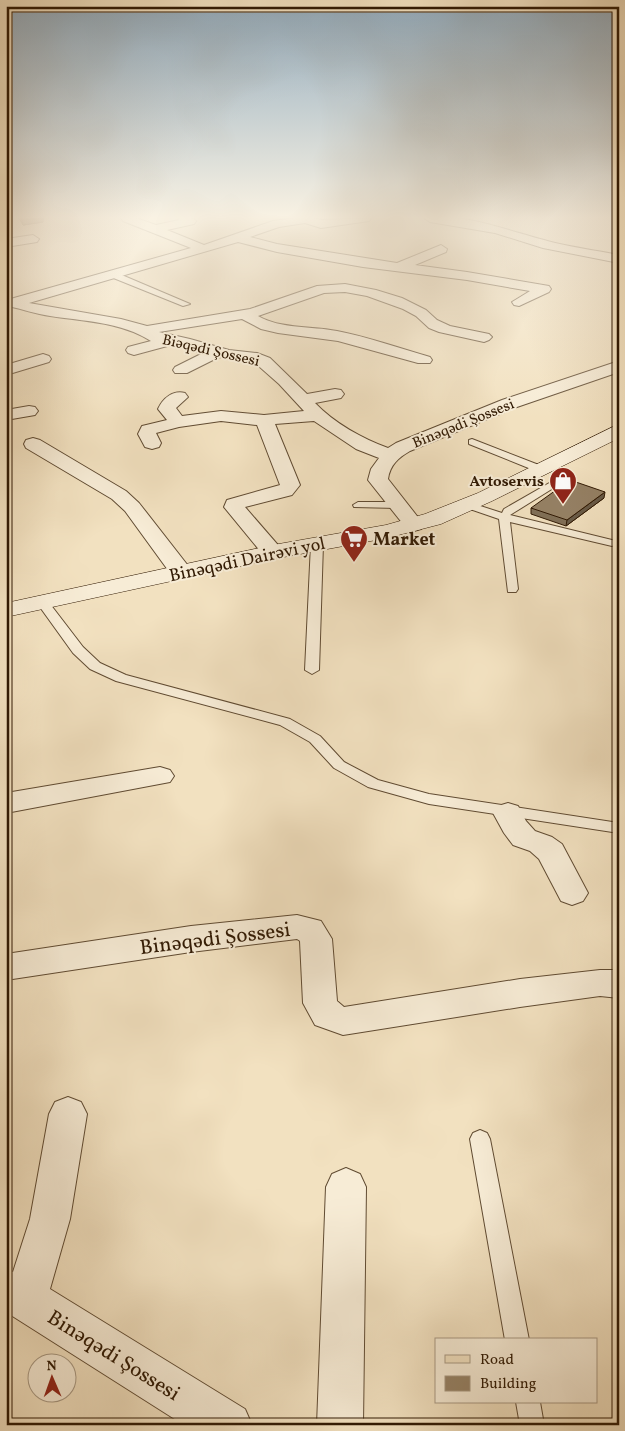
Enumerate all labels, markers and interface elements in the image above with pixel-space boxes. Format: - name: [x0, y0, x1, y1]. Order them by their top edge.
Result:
- street label: Biəqədi Şossesi: [160, 330, 261, 373]
- street label: Binəqədi Şossesi: [409, 394, 518, 454]
- shop icon: Avtoservis: [548, 466, 578, 505]
- place label: Avtoservis: [470, 472, 544, 493]
- supermarket icon: Market: [339, 524, 369, 563]
- place label: Market: [373, 528, 436, 553]
- street label: Binəqədi Dairəvi yol: [167, 532, 328, 589]
- street label: Binəqədi Şossesi: [138, 916, 292, 963]
- street label: Binəqədi Şossesi: [41, 1304, 185, 1409]
- legend: [435, 1338, 598, 1404]
- text: Road: [480, 1350, 514, 1371]
- north arrow: [28, 1354, 78, 1404]
- text: N: [46, 1357, 57, 1376]
- text: Building: [480, 1374, 537, 1395]

